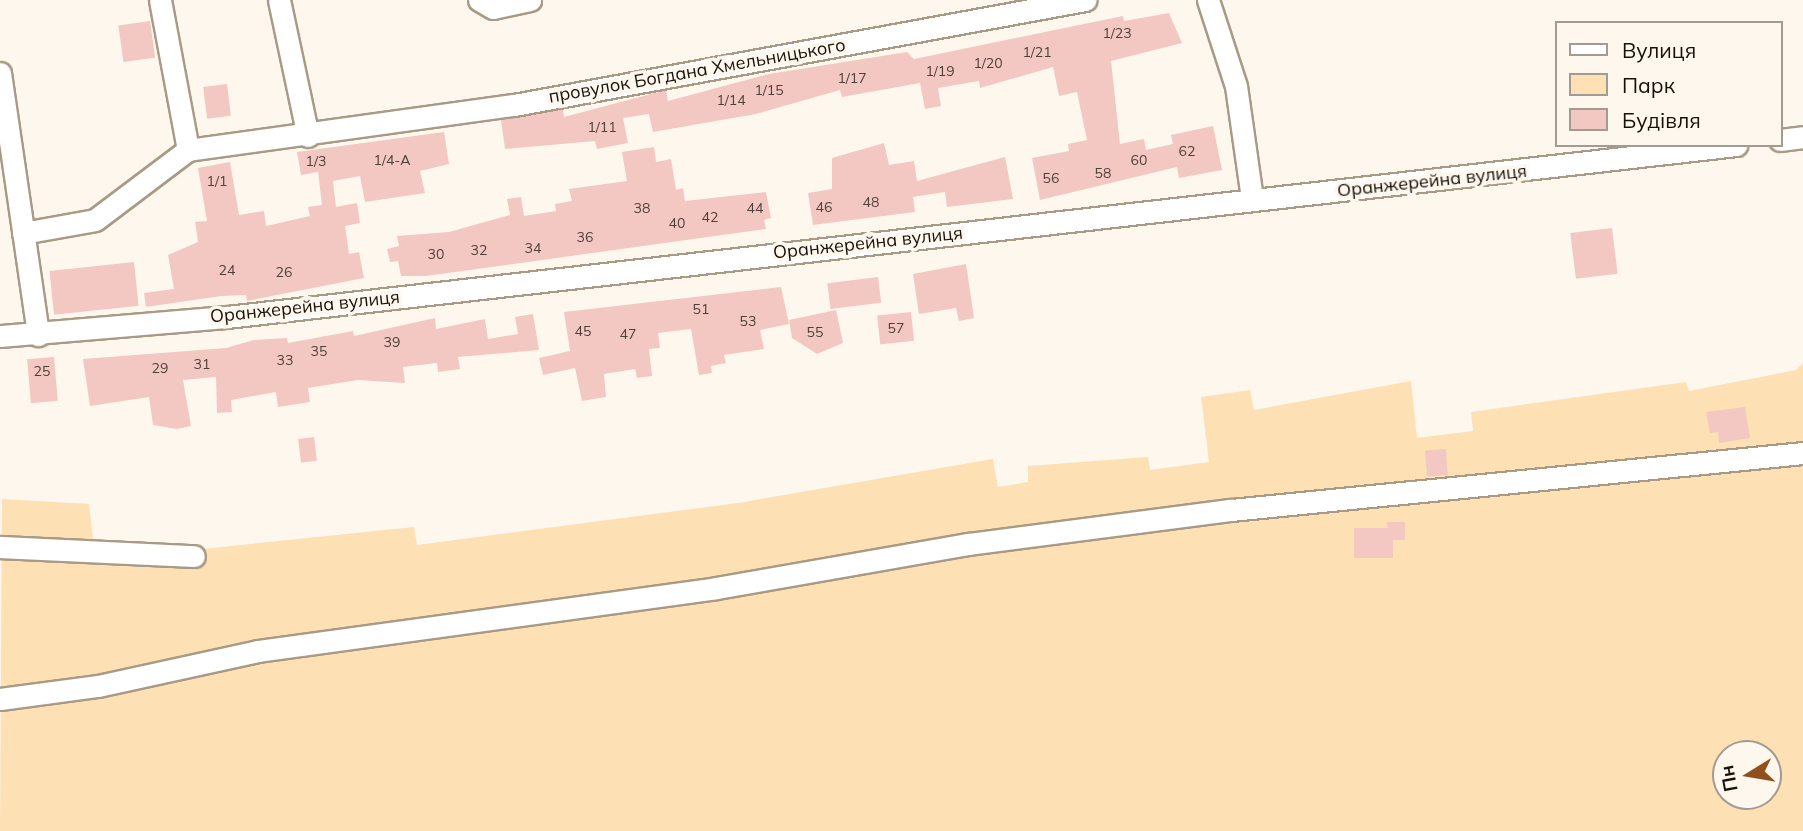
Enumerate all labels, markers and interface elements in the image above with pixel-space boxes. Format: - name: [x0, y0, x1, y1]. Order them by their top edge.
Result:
- legend: [1554, 21, 1782, 147]
- house number: 1/23: [1102, 25, 1132, 41]
- street label: провулок Богдана Хмельницького: [547, 34, 847, 108]
- text: Вулиця: [1622, 37, 1696, 63]
- house number: 1/21: [1022, 44, 1052, 60]
- house number: 1/20: [973, 55, 1003, 71]
- house number: 1/19: [925, 63, 955, 79]
- house number: 1/17: [837, 70, 867, 86]
- text: Парк: [1622, 72, 1675, 98]
- house number: 1/15: [754, 82, 784, 98]
- house number: 1/14: [716, 92, 746, 108]
- text: Будівля: [1622, 107, 1701, 133]
- house number: 1/11: [587, 119, 617, 135]
- house number: 62: [1179, 143, 1195, 159]
- house number: 1/4-А: [374, 152, 410, 168]
- house number: 60: [1131, 152, 1147, 168]
- house number: 1/3: [306, 153, 326, 169]
- street label: Оранжерейна вулиця: [1336, 160, 1528, 202]
- house number: 58: [1095, 165, 1111, 181]
- house number: 56: [1043, 170, 1059, 186]
- house number: 1/1: [207, 173, 227, 189]
- house number: 48: [863, 194, 879, 210]
- house number: 46: [816, 199, 832, 215]
- house number: 38: [634, 200, 650, 216]
- house number: 44: [747, 200, 763, 216]
- house number: 42: [702, 209, 718, 225]
- house number: 40: [669, 215, 685, 231]
- street label: Оранжерейна вулиця: [772, 222, 964, 264]
- house number: 36: [577, 229, 593, 245]
- house number: 34: [525, 240, 541, 256]
- house number: 32: [471, 242, 487, 258]
- house number: 30: [428, 246, 444, 262]
- house number: 24: [219, 262, 235, 278]
- house number: 26: [276, 264, 292, 280]
- street label: Оранжерейна вулиця: [209, 286, 401, 328]
- house number: 51: [693, 301, 709, 317]
- house number: 53: [740, 313, 756, 329]
- house number: 57: [888, 320, 904, 336]
- house number: 45: [575, 323, 591, 339]
- house number: 55: [807, 324, 823, 340]
- house number: 47: [620, 326, 636, 342]
- house number: 39: [384, 334, 400, 350]
- house number: 35: [311, 343, 327, 359]
- house number: 33: [277, 352, 293, 368]
- house number: 31: [194, 356, 210, 372]
- house number: 29: [152, 360, 168, 376]
- house number: 25: [34, 363, 50, 379]
- north arrow: [1712, 740, 1782, 810]
- text: Пн: [1714, 763, 1743, 794]

